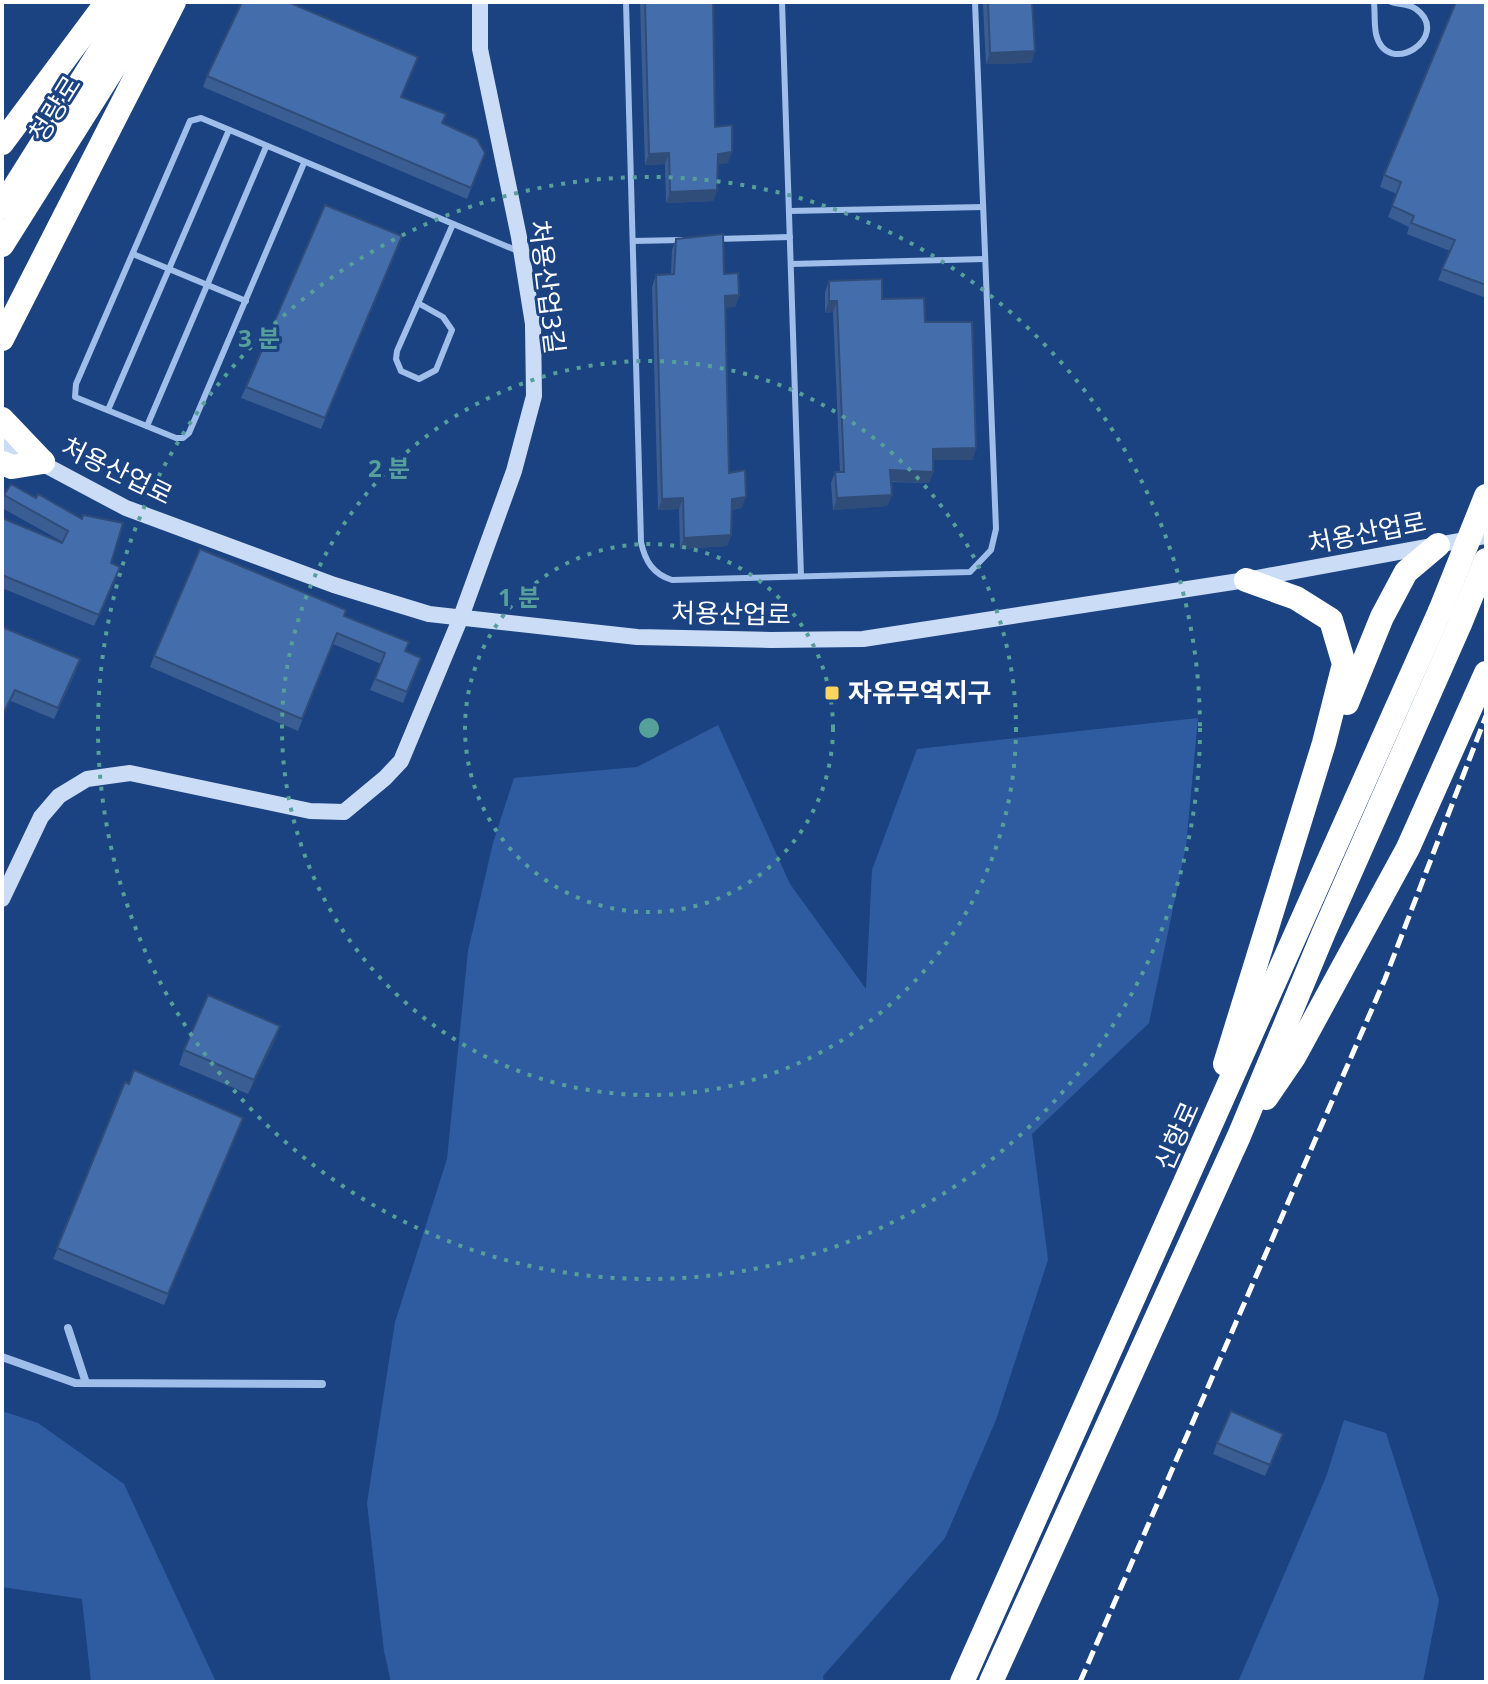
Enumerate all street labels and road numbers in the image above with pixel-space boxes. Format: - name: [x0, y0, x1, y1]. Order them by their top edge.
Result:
- street label: 청량로: [20, 69, 88, 148]
- street label: 처용산업3길: [522, 218, 574, 356]
- street label: 처용산업로: [56, 428, 179, 512]
- street label: 처용산업로: [1305, 503, 1429, 561]
- street label: 처용산업로: [671, 594, 791, 632]
- street label: 신항로: [1145, 1095, 1207, 1176]

